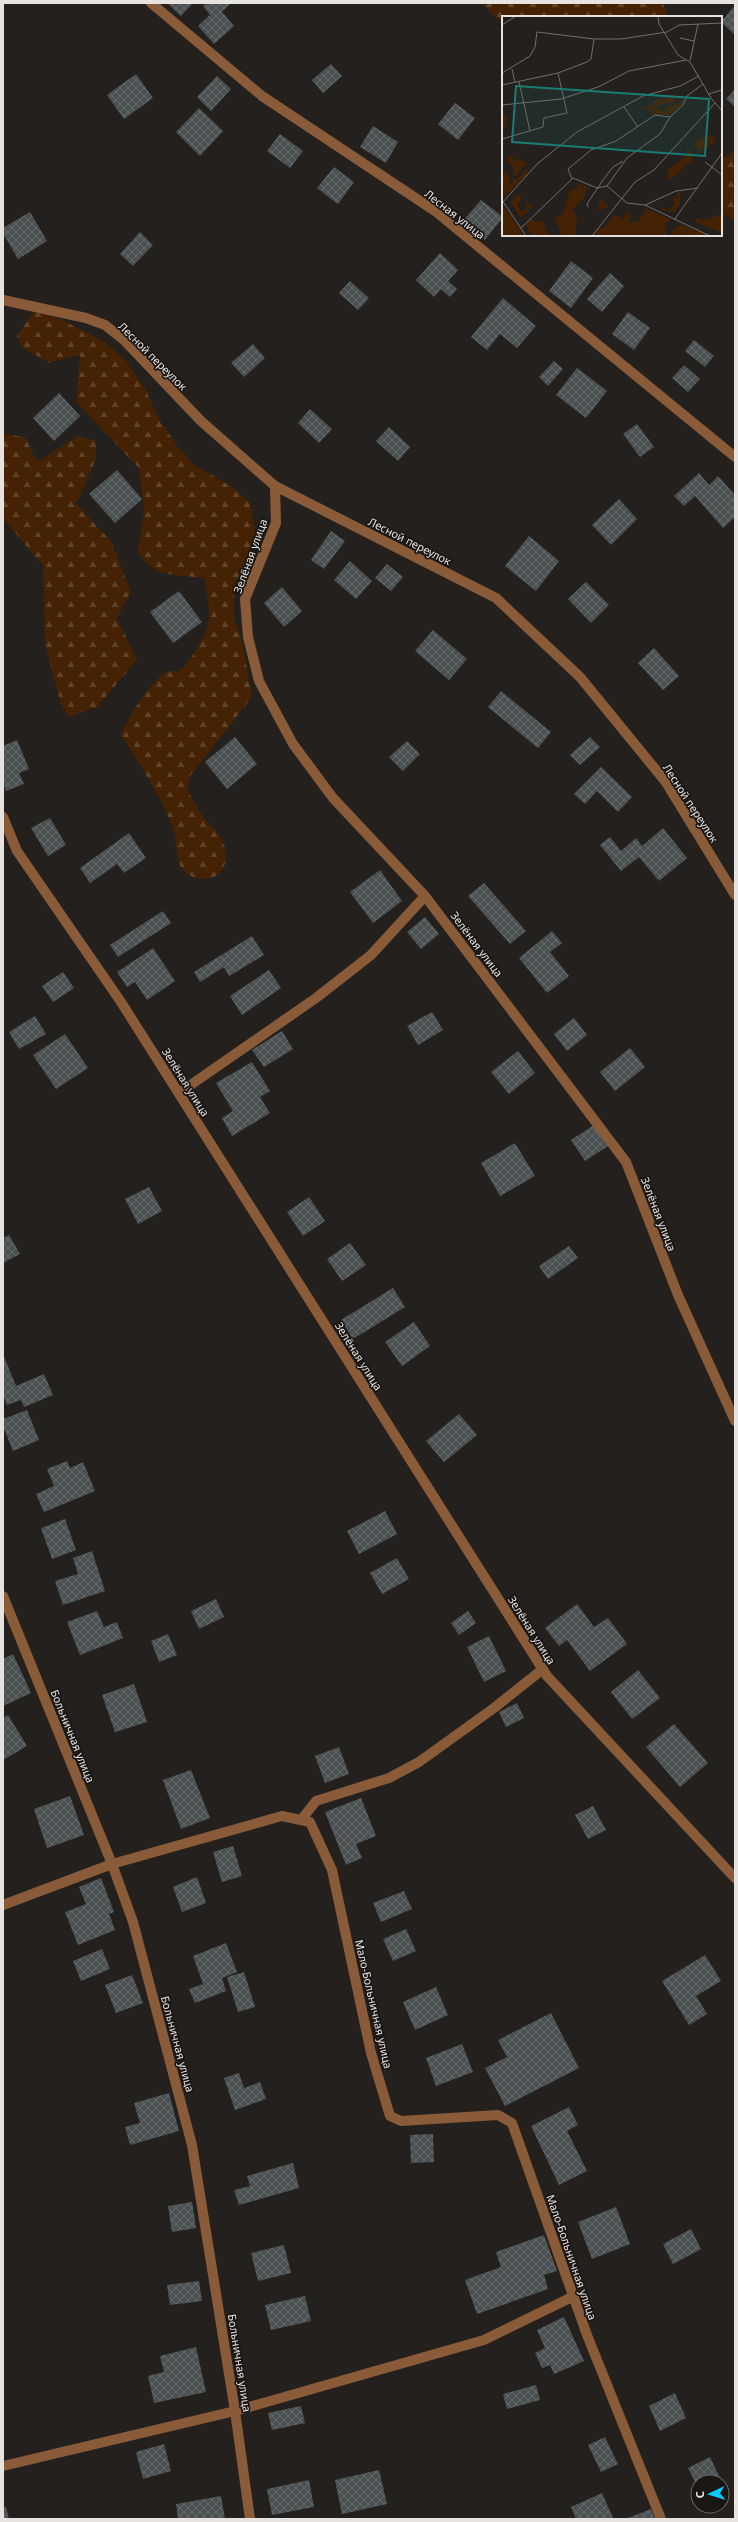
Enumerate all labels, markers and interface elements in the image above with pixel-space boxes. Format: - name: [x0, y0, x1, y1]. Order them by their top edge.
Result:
- inset map: [502, 16, 722, 236]
- street label: Лесная улица: [422, 186, 488, 242]
- street label: Лесной переулок: [115, 318, 191, 394]
- street label: Лесной переулок: [366, 514, 454, 568]
- street label: Зелёная улица: [230, 517, 270, 595]
- street label: Лесной переулок: [660, 761, 722, 845]
- street label: Зелёная улица: [447, 908, 507, 980]
- street label: Зелёная улица: [159, 1045, 213, 1119]
- street label: Зелёная улица: [638, 1175, 680, 1253]
- street label: Зелёная улица: [332, 1319, 386, 1393]
- street label: Зелёная улица: [505, 1593, 559, 1667]
- street label: Больничная улица: [47, 1687, 99, 1785]
- street label: Мало-Больничная улица: [352, 1938, 396, 2070]
- street label: Больничная улица: [158, 1994, 198, 2094]
- street label: Мало-Больничная улица: [543, 2192, 601, 2322]
- street label: Больничная улица: [225, 2313, 255, 2413]
- north arrow: [690, 2474, 730, 2514]
- text: С: [692, 2491, 707, 2499]

